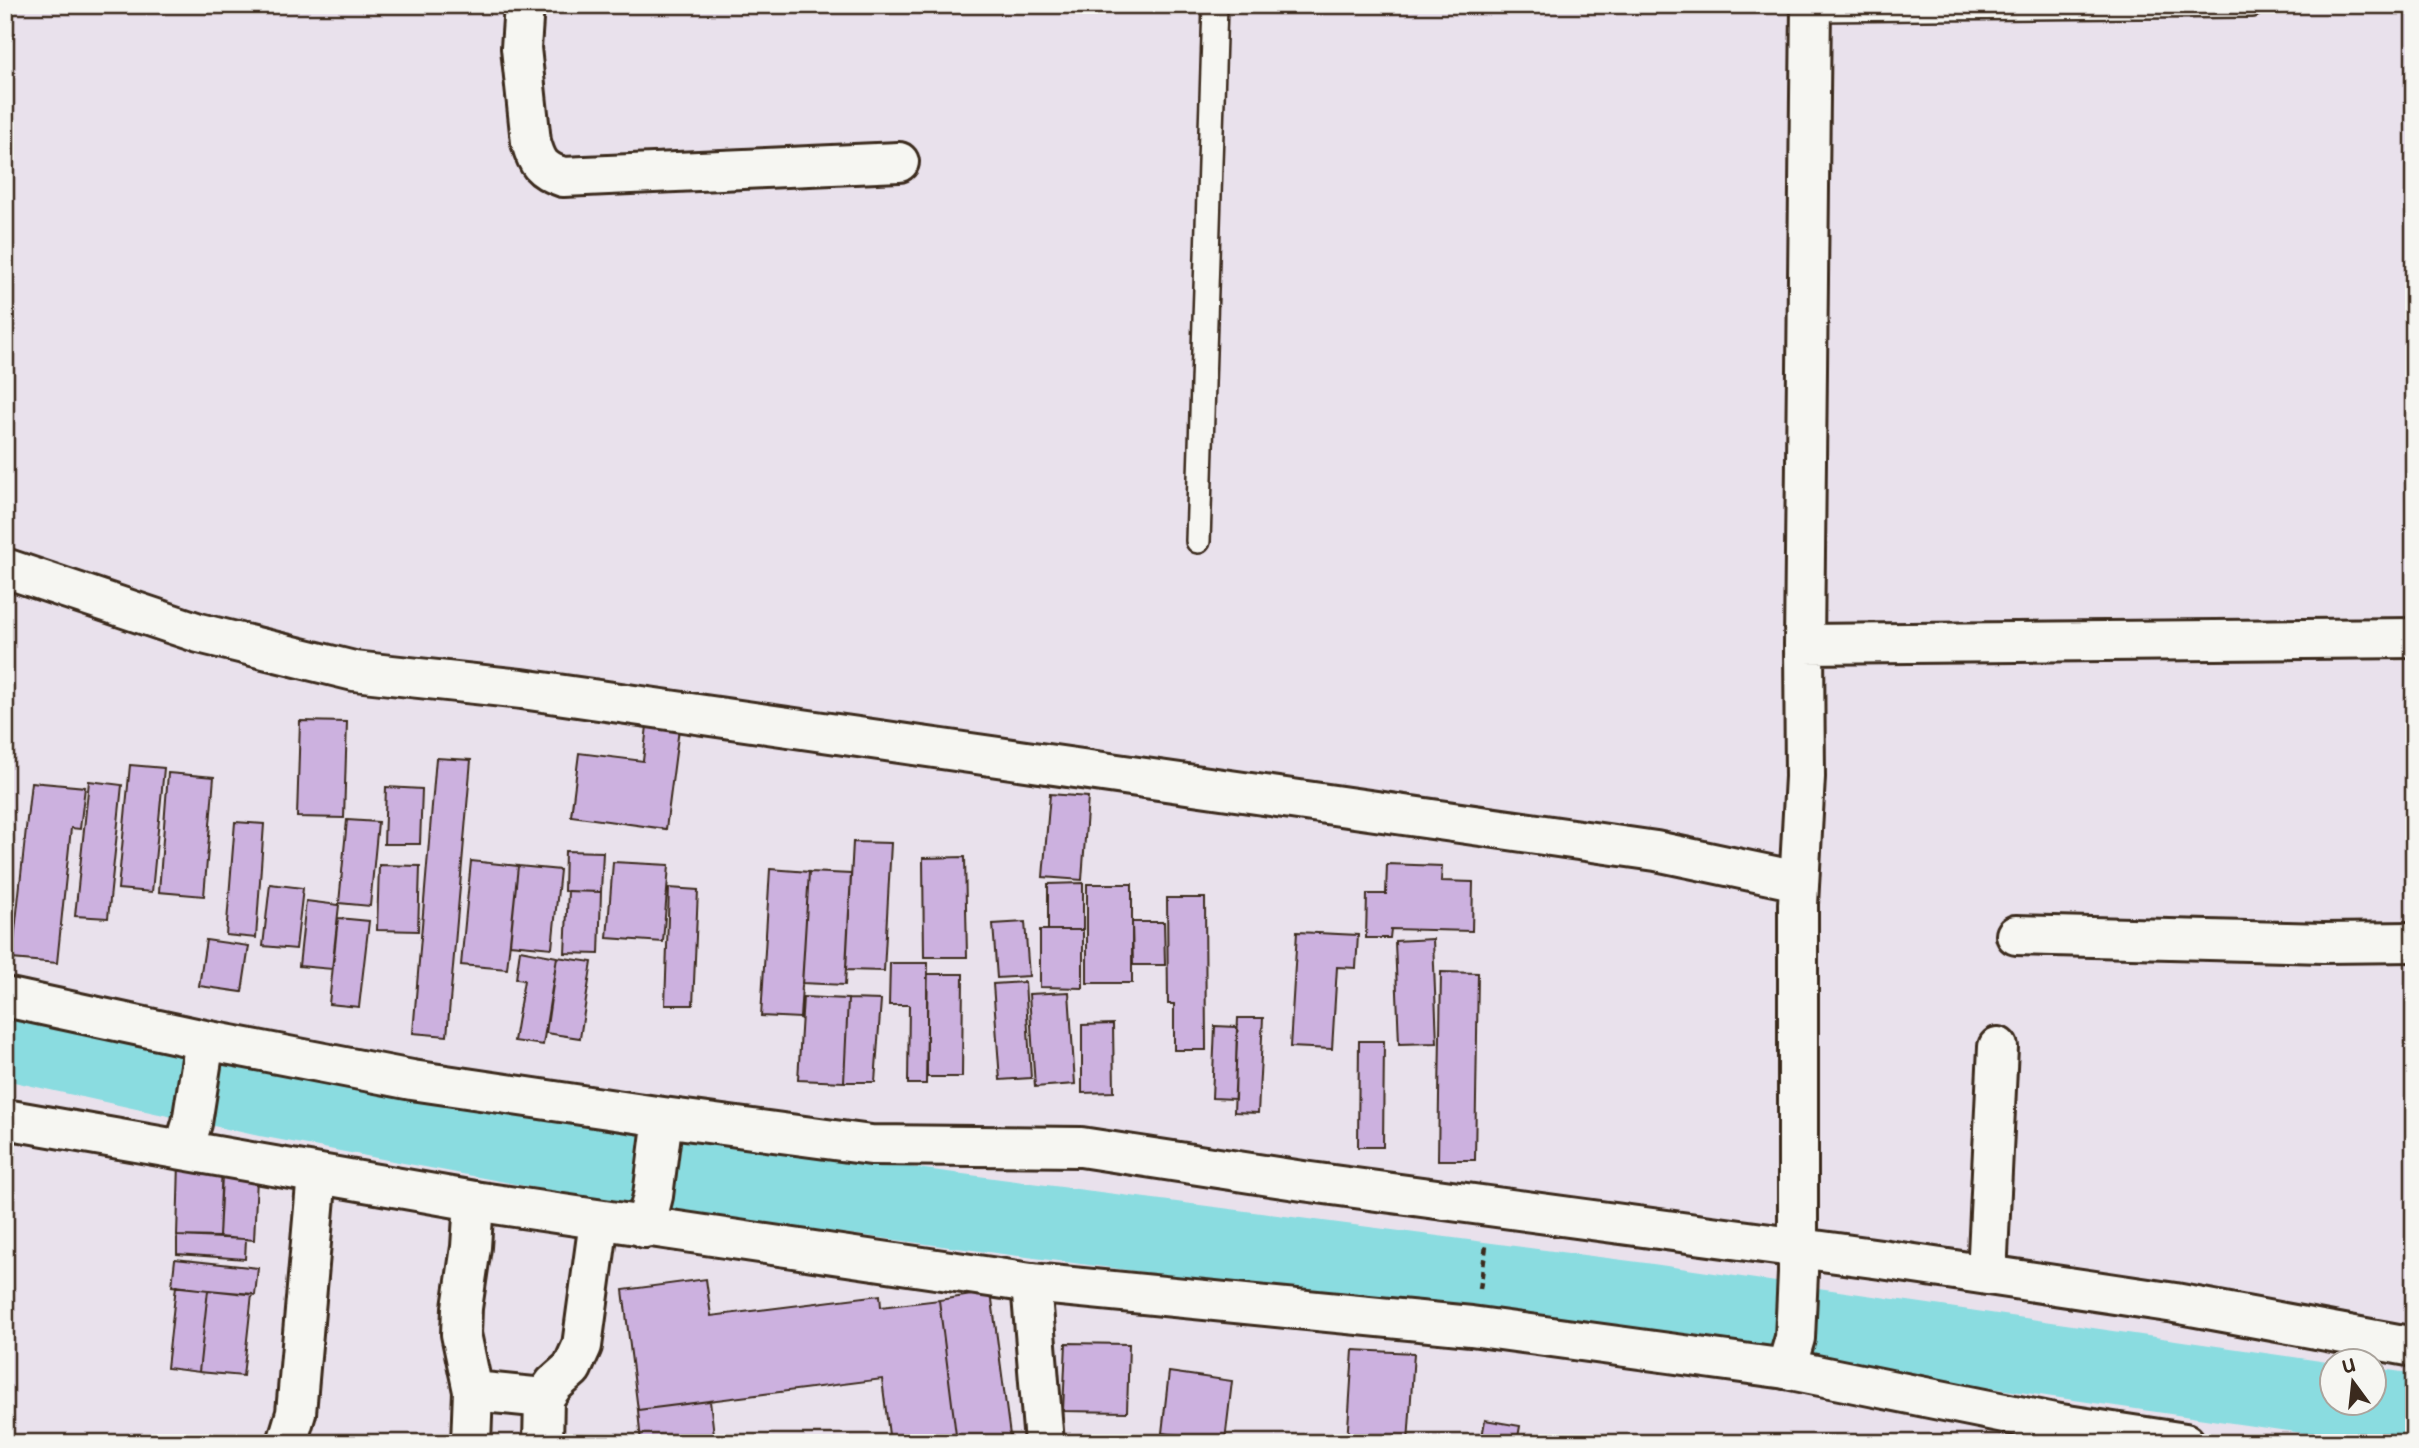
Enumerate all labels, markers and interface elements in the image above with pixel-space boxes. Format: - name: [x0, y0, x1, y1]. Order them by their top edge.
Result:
- north arrow: [2318, 1346, 2388, 1416]
- text: U: [2339, 1351, 2358, 1379]

